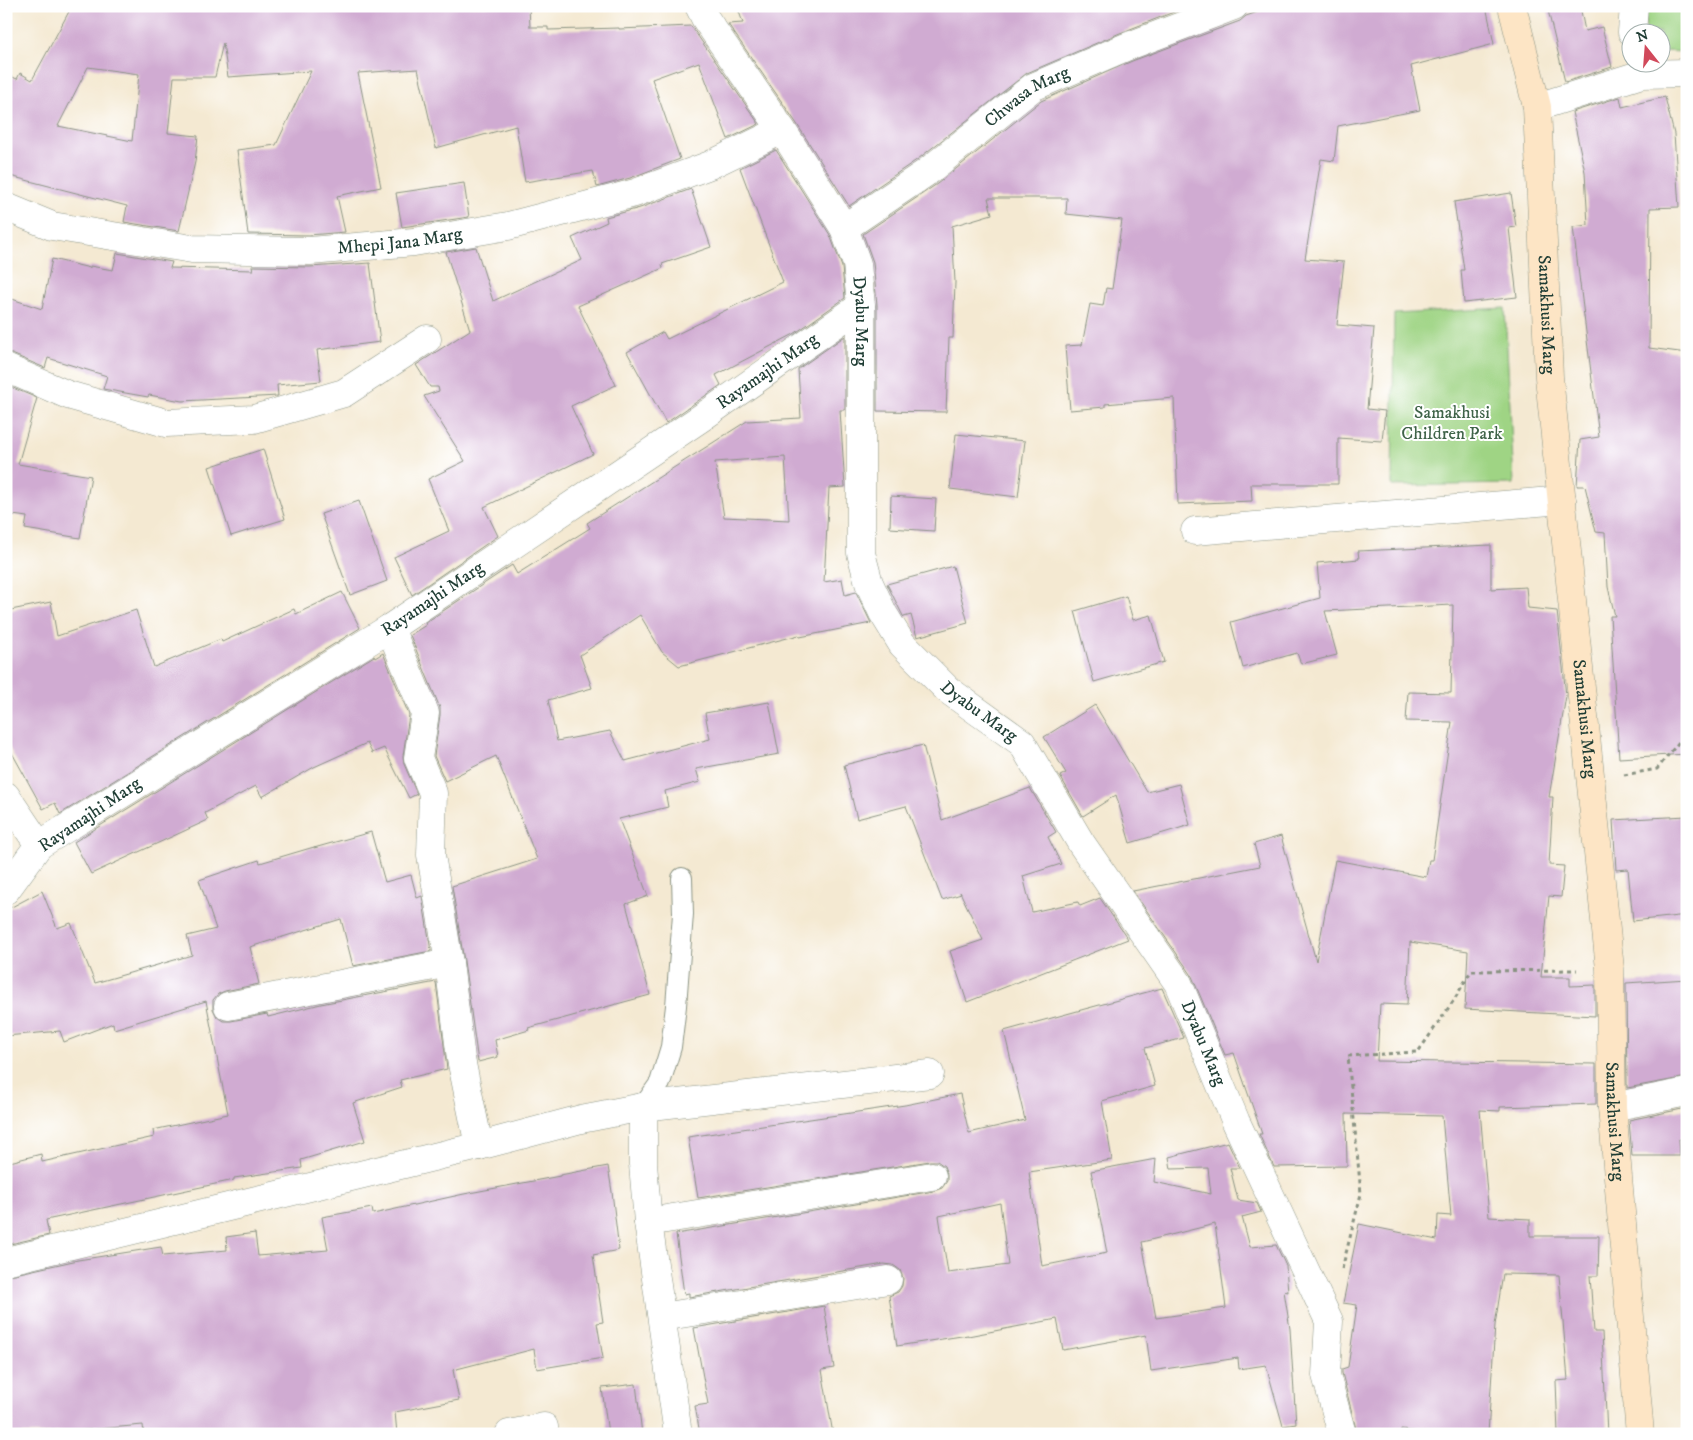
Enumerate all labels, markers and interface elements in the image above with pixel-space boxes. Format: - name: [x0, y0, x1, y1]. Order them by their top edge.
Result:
- north arrow: [1620, 22, 1670, 72]
- text: N: [1634, 26, 1651, 47]
- street label: Chwasa Marg: [980, 61, 1073, 132]
- street label: Mhepi Jana Marg: [336, 223, 464, 260]
- street label: Samakhusi Marg: [1533, 255, 1560, 375]
- street label: Dyabu Marg: [847, 275, 872, 367]
- street label: Rayamajhi Marg: [713, 328, 823, 414]
- park label: Samakhusi Children Park: [1401, 402, 1503, 445]
- street label: Rayamajhi Marg: [378, 557, 488, 641]
- street label: Samakhusi Marg: [1567, 658, 1601, 780]
- street label: Dyabu Marg: [935, 677, 1022, 747]
- street label: Rayamajhi Marg: [35, 773, 146, 857]
- street label: Dyabu Marg: [1176, 997, 1231, 1089]
- street label: Samakhusi Marg: [1600, 1062, 1629, 1182]

